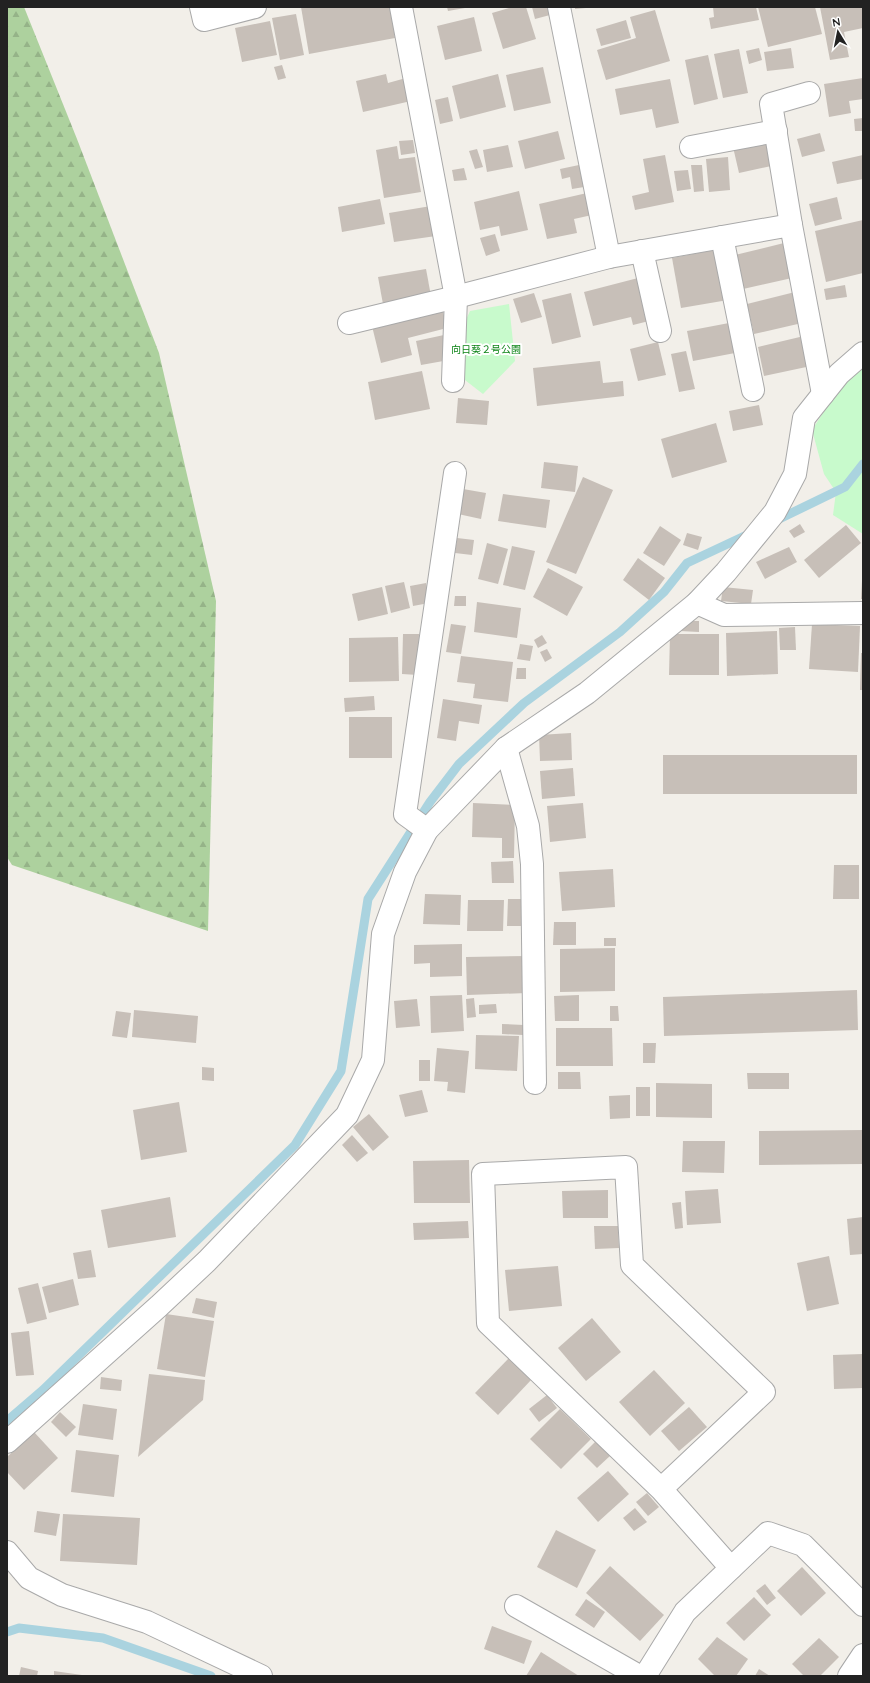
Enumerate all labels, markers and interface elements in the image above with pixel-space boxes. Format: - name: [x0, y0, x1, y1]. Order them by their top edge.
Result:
- north arrow: [818, 12, 858, 52]
- text: N: [831, 15, 841, 30]
- park label: 向日葵２号公園: [451, 343, 521, 356]

